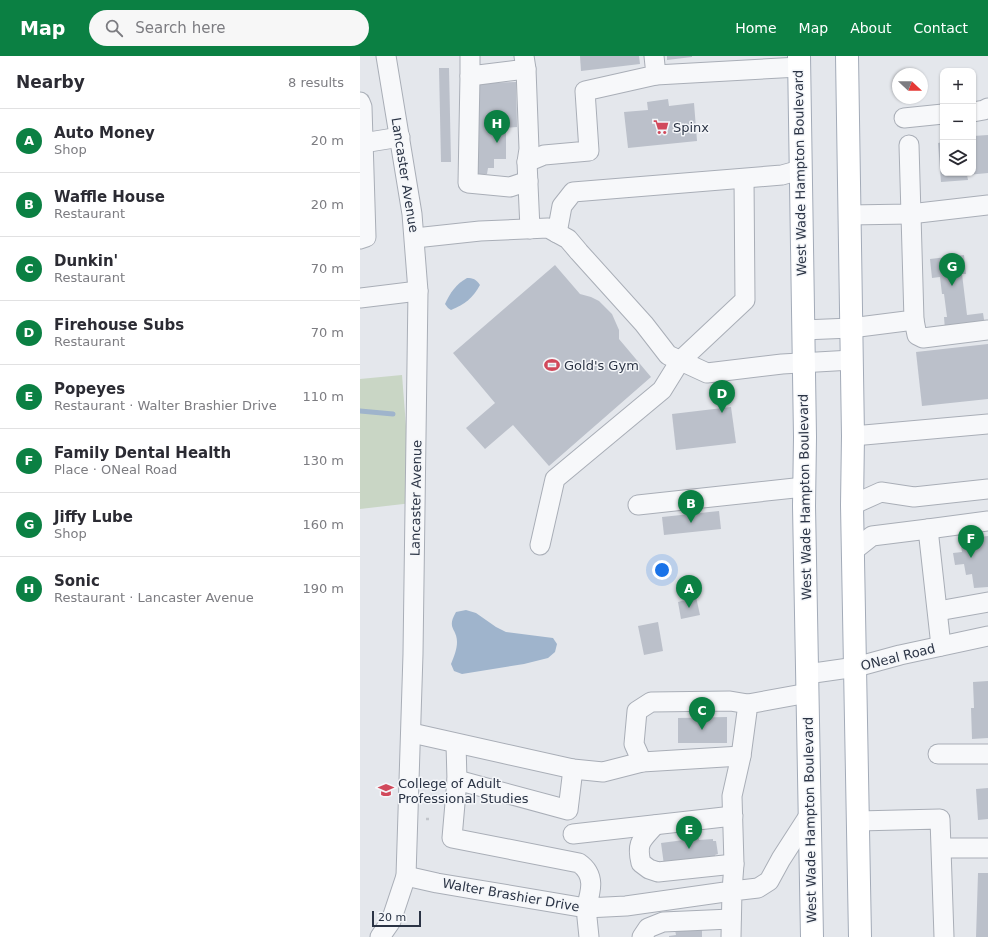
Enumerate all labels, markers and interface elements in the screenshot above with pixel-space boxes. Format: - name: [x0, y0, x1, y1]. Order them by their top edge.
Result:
- search box: [89, 10, 369, 46]
- text: Map: [20, 17, 65, 39]
- icon: search: [103, 17, 125, 39]
- text: Search here: [135, 19, 225, 37]
- text: Home: [735, 20, 777, 36]
- text: Map: [799, 20, 828, 36]
- text: About: [850, 20, 892, 36]
- text: Contact: [914, 20, 968, 36]
- north arrow: [892, 68, 928, 104]
- map controls: [940, 68, 976, 176]
- button: +: [940, 68, 976, 104]
- street label: West Wade Hampton Boulevard: [791, 70, 809, 276]
- text: Nearby: [16, 72, 85, 92]
- text: 8 results: [288, 75, 344, 90]
- button: −: [940, 104, 976, 140]
- pin: H: [484, 110, 510, 143]
- street label: Lancaster Avenue: [389, 116, 421, 234]
- supermarket icon: Spinx: [652, 118, 670, 136]
- place label: Spinx: [673, 120, 709, 135]
- text: Auto Money: [54, 124, 155, 142]
- text: A: [24, 133, 34, 148]
- text: 20 m: [311, 133, 344, 148]
- button: layers: [940, 140, 976, 176]
- text: Shop: [54, 142, 87, 157]
- text: Waffle House: [54, 188, 165, 206]
- text: B: [24, 197, 34, 212]
- text: 20 m: [311, 197, 344, 212]
- text: Restaurant: [54, 206, 125, 221]
- text: Dunkin': [54, 252, 118, 270]
- pin: G: [939, 253, 965, 286]
- text: C: [24, 261, 34, 276]
- text: 70 m: [311, 261, 344, 276]
- text: Restaurant: [54, 270, 125, 285]
- text: Firehouse Subs: [54, 316, 184, 334]
- text: D: [24, 325, 34, 340]
- text: 70 m: [311, 325, 344, 340]
- text: Restaurant: [54, 334, 125, 349]
- sports icon: Gold's Gym: [543, 356, 561, 374]
- place label: Gold's Gym: [564, 358, 639, 373]
- text: Popeyes: [54, 380, 125, 398]
- pin: D: [709, 380, 735, 413]
- text: E: [25, 389, 33, 404]
- text: 110 m: [302, 389, 344, 404]
- street label: West Wade Hampton Boulevard: [796, 394, 814, 600]
- text: Restaurant · Walter Brashier Drive: [54, 398, 277, 413]
- street label: Lancaster Avenue: [407, 440, 425, 556]
- text: Family Dental Health: [54, 444, 231, 462]
- text: F: [25, 453, 33, 468]
- text: 130 m: [302, 453, 344, 468]
- text: Place · ONeal Road: [54, 462, 177, 477]
- pin: B: [678, 490, 704, 523]
- text: Jiffy Lube: [54, 508, 133, 526]
- text: G: [24, 517, 34, 532]
- text: 160 m: [302, 517, 344, 532]
- pin: F: [958, 525, 984, 558]
- text: Shop: [54, 526, 87, 541]
- your location: [652, 560, 672, 580]
- text: Sonic: [54, 572, 100, 590]
- pin: A: [676, 575, 702, 608]
- text: H: [24, 581, 34, 596]
- text: 190 m: [302, 581, 344, 596]
- text: Restaurant · Lancaster Avenue: [54, 590, 254, 605]
- street label: ONeal Road: [859, 640, 937, 674]
- pin: C: [689, 697, 715, 730]
- street label: West Wade Hampton Boulevard: [801, 717, 819, 923]
- place label: College of Adult Professional Studies: [398, 776, 529, 806]
- school or university icon: College of Adult Professional Studies: [377, 781, 395, 799]
- pin: E: [676, 816, 702, 849]
- street label: Walter Brashier Drive: [441, 876, 581, 914]
- scale bar: [372, 909, 421, 928]
- text: 20 m: [378, 911, 406, 924]

